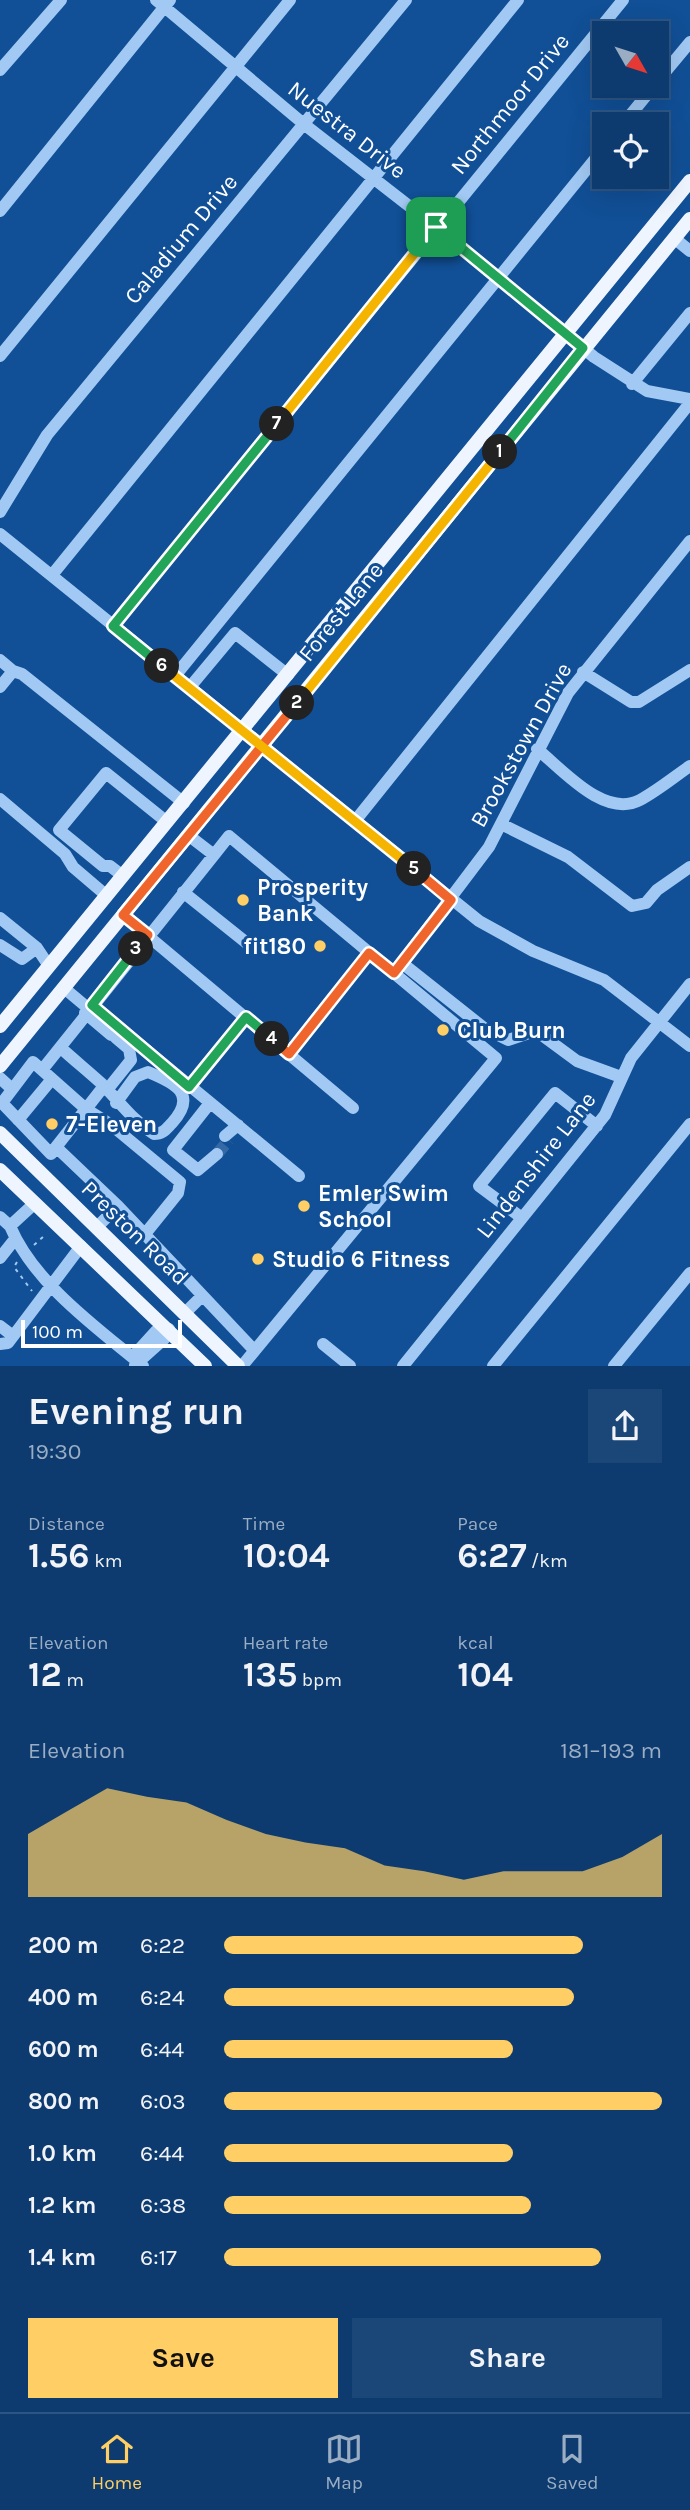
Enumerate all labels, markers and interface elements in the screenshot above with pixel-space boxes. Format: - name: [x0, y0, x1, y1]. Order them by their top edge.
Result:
- north arrow: [592, 21, 668, 98]
- map controls: [592, 21, 669, 189]
- street label: Northmoor Drive: [445, 28, 575, 180]
- street label: Nuestra Drive: [283, 76, 411, 184]
- button: locate: [592, 112, 669, 189]
- street label: Caladium Drive: [119, 169, 243, 309]
- pin: [406, 197, 466, 257]
- icon: arrive: [417, 208, 455, 246]
- pin: 7: [260, 406, 294, 442]
- text: 7: [272, 412, 281, 434]
- pin: 1: [482, 434, 518, 470]
- text: 1: [496, 440, 503, 462]
- street label: Forest Lane: [293, 557, 389, 667]
- pin: 6: [144, 648, 180, 684]
- text: 6: [156, 654, 167, 676]
- street label: Brookstown Drive: [465, 658, 577, 832]
- pin: 2: [280, 686, 314, 720]
- text: 2: [291, 691, 302, 713]
- pin: 5: [396, 852, 432, 886]
- text: 5: [408, 857, 419, 879]
- place label: Prosperity Bank: [257, 874, 368, 927]
- marker: Prosperity Bank: [235, 892, 251, 908]
- pin: 3: [118, 932, 154, 967]
- place label: fit180: [243, 933, 306, 960]
- text: 3: [130, 937, 141, 959]
- marker: fit180: [312, 938, 328, 954]
- place label: Club Burn: [457, 1017, 566, 1044]
- pin: 4: [254, 1021, 290, 1056]
- marker: Club Burn: [435, 1022, 451, 1038]
- text: 4: [266, 1027, 277, 1049]
- street label: Lindenshire Lane: [470, 1086, 602, 1244]
- place label: 7-Eleven: [66, 1111, 157, 1138]
- marker: 7-Eleven: [44, 1116, 60, 1132]
- street label: Preston Road: [76, 1175, 194, 1291]
- place label: Emler Swim School: [318, 1180, 449, 1233]
- marker: Emler Swim School: [296, 1198, 312, 1214]
- place label: Studio 6 Fitness: [272, 1246, 450, 1273]
- marker: Studio 6 Fitness: [250, 1251, 266, 1267]
- scale bar: [21, 1316, 182, 1348]
- text: 100 m: [32, 1321, 83, 1343]
- text: Evening run: [28, 1389, 244, 1434]
- button: share: [588, 1389, 662, 1463]
- text: 19:30: [28, 1438, 81, 1465]
- text: Distance: [28, 1513, 105, 1535]
- text: Time: [243, 1513, 285, 1535]
- text: Pace: [457, 1513, 498, 1535]
- text: 1.56: [28, 1535, 90, 1576]
- text: 10:04: [243, 1535, 330, 1576]
- text: 6:27: [457, 1535, 527, 1576]
- text: km: [90, 1550, 123, 1572]
- text: /km: [527, 1550, 568, 1572]
- text: Elevation: [28, 1632, 108, 1654]
- text: Heart rate: [243, 1632, 328, 1654]
- text: kcal: [457, 1632, 494, 1654]
- text: 12: [28, 1654, 62, 1695]
- text: 135: [243, 1654, 297, 1695]
- text: 104: [457, 1654, 513, 1695]
- text: m: [62, 1669, 84, 1691]
- text: bpm: [297, 1669, 342, 1691]
- text: Elevation: [28, 1737, 125, 1764]
- text: 181–193 m: [560, 1737, 662, 1764]
- text: 200 m: [28, 1932, 99, 1959]
- text: 6:22: [140, 1932, 185, 1959]
- text: 400 m: [28, 1984, 98, 2011]
- text: 6:24: [140, 1984, 185, 2011]
- text: 600 m: [28, 2036, 99, 2063]
- text: 6:44: [140, 2036, 184, 2063]
- text: 800 m: [28, 2088, 100, 2115]
- text: 6:03: [140, 2088, 186, 2115]
- text: 1.0 km: [28, 2140, 97, 2167]
- text: 6:44: [140, 2140, 184, 2167]
- text: 1.2 km: [28, 2192, 96, 2219]
- text: 6:38: [140, 2192, 186, 2219]
- text: 1.4 km: [28, 2244, 96, 2271]
- text: 6:17: [140, 2244, 177, 2271]
- button: Save: [28, 2318, 338, 2398]
- button: Share: [352, 2318, 662, 2398]
- tab: Home: [91, 2430, 142, 2494]
- tab: Map: [325, 2430, 363, 2494]
- tab: Saved: [546, 2430, 599, 2494]

